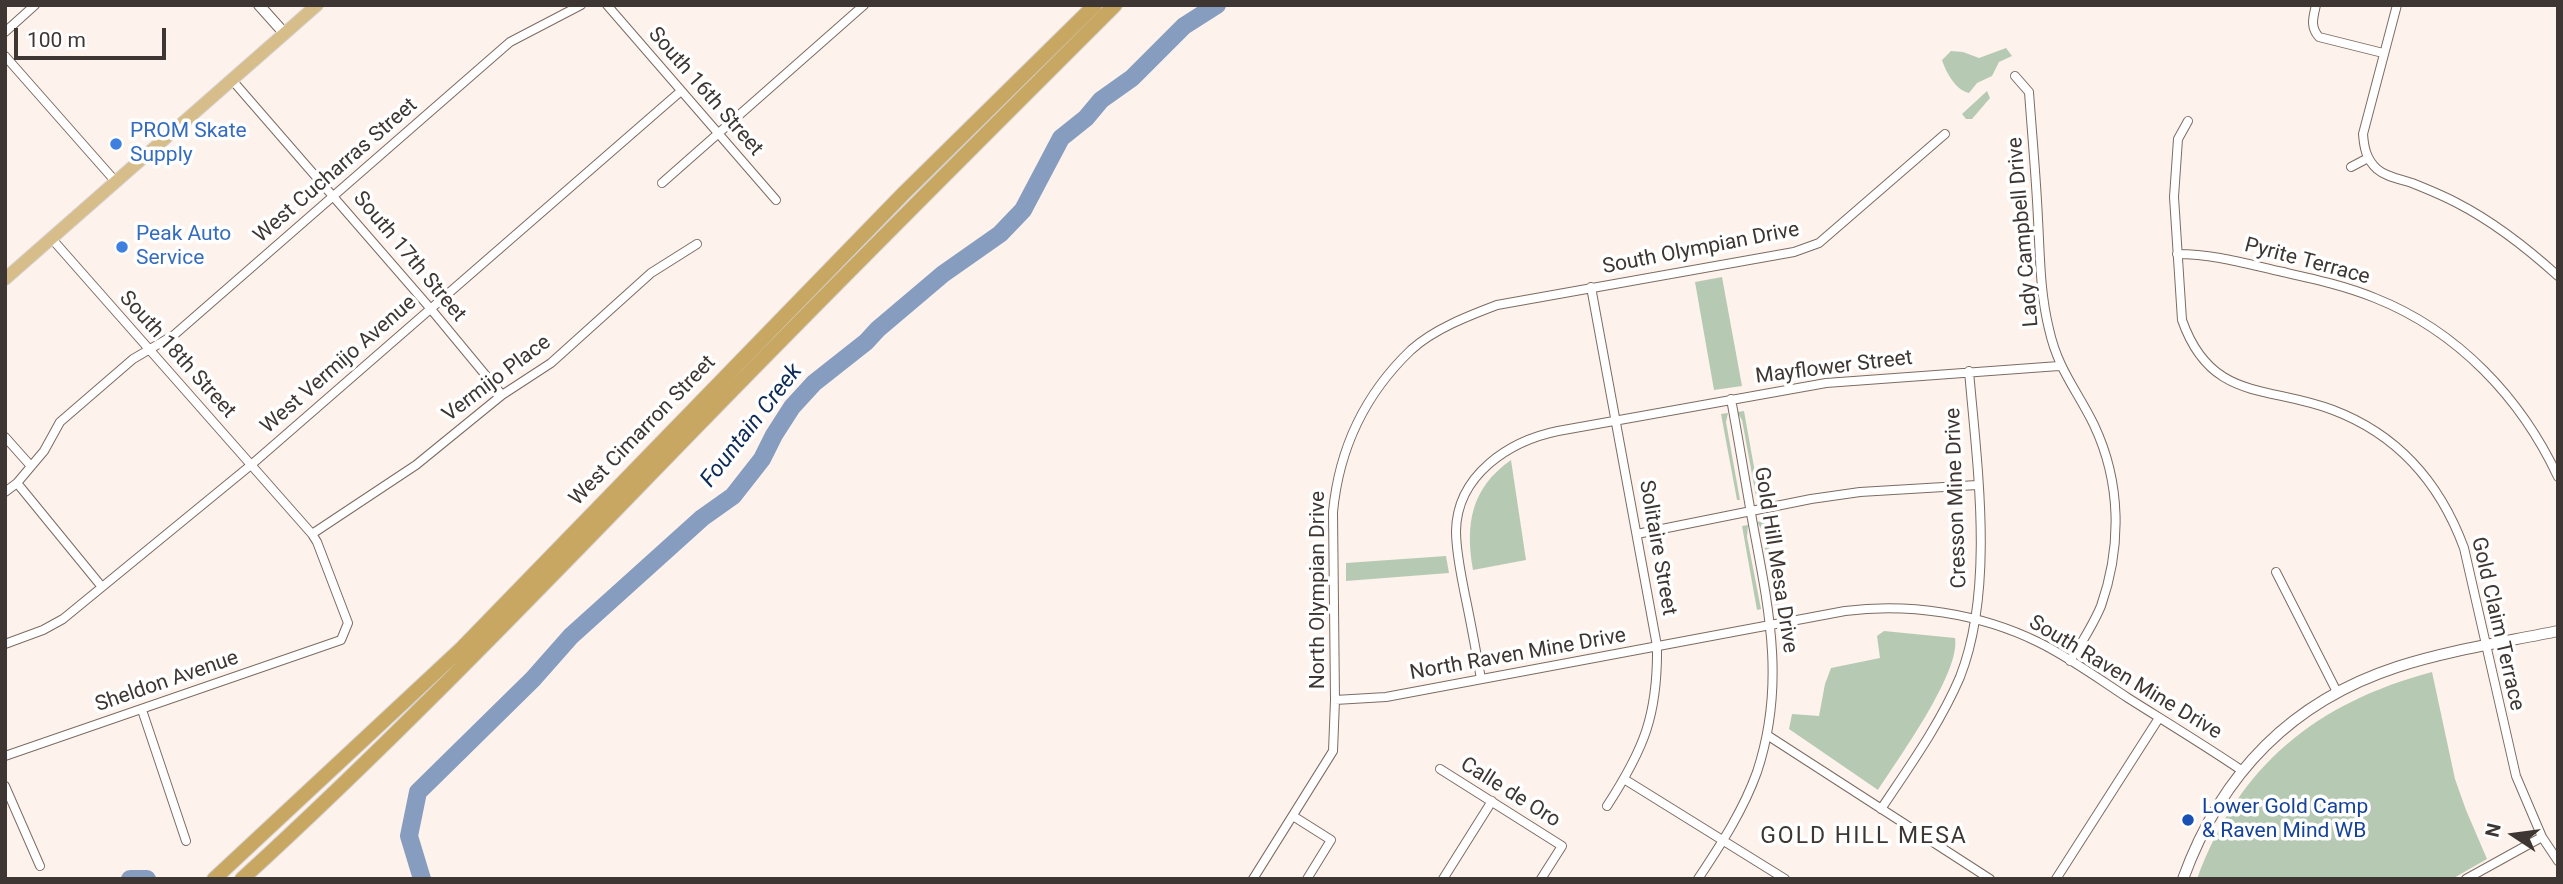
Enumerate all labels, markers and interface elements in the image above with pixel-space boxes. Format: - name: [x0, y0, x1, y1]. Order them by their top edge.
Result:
- scale bar: [18, 14, 170, 58]
- street label: South 16th Street: [642, 22, 768, 162]
- text: 100 m: [27, 28, 86, 52]
- street label: West Cucharras Street: [249, 93, 423, 249]
- place label: PROM Skate Supply: [130, 119, 247, 169]
- marker: PROM Skate Supply: [108, 136, 124, 152]
- street label: Lady Campbell Drive: [2003, 136, 2045, 328]
- street label: South 17th Street: [347, 187, 471, 327]
- street label: South Olympian Drive: [1600, 218, 1802, 280]
- place label: Peak Auto Service: [136, 222, 231, 272]
- street label: Pyrite Terrace: [2242, 233, 2372, 291]
- marker: Peak Auto Service: [114, 239, 130, 255]
- street label: South 18th Street: [113, 286, 241, 424]
- street label: West Vermijo Avenue: [256, 291, 422, 439]
- street label: Vermijo Place: [438, 330, 556, 428]
- street label: Mayflower Street: [1754, 346, 1914, 390]
- street label: West Cimarron Street: [565, 351, 721, 511]
- water label: Fountain Creek: [695, 359, 809, 493]
- street label: Cresson Mine Drive: [1941, 407, 1973, 589]
- street label: Gold Hill Mesa Drive: [1748, 465, 1802, 655]
- street label: Solitaire Street: [1633, 478, 1681, 618]
- street label: North Olympian Drive: [1306, 491, 1332, 689]
- street label: Gold Claim Terrace: [2465, 535, 2529, 713]
- street label: South Raven Mine Drive: [2024, 610, 2226, 746]
- street label: North Raven Mine Drive: [1408, 624, 1628, 686]
- street label: Sheldon Avenue: [92, 646, 242, 718]
- street label: Calle de Oro: [1455, 752, 1565, 834]
- place label: Lower Gold Camp & Raven Mind WB: [2202, 795, 2368, 845]
- north arrow: [2479, 800, 2549, 870]
- marker: Lower Gold Camp & Raven Mind WB: [2180, 812, 2196, 828]
- text: N: [2480, 821, 2506, 839]
- district label: GOLD HILL MESA: [1762, 823, 1966, 851]

